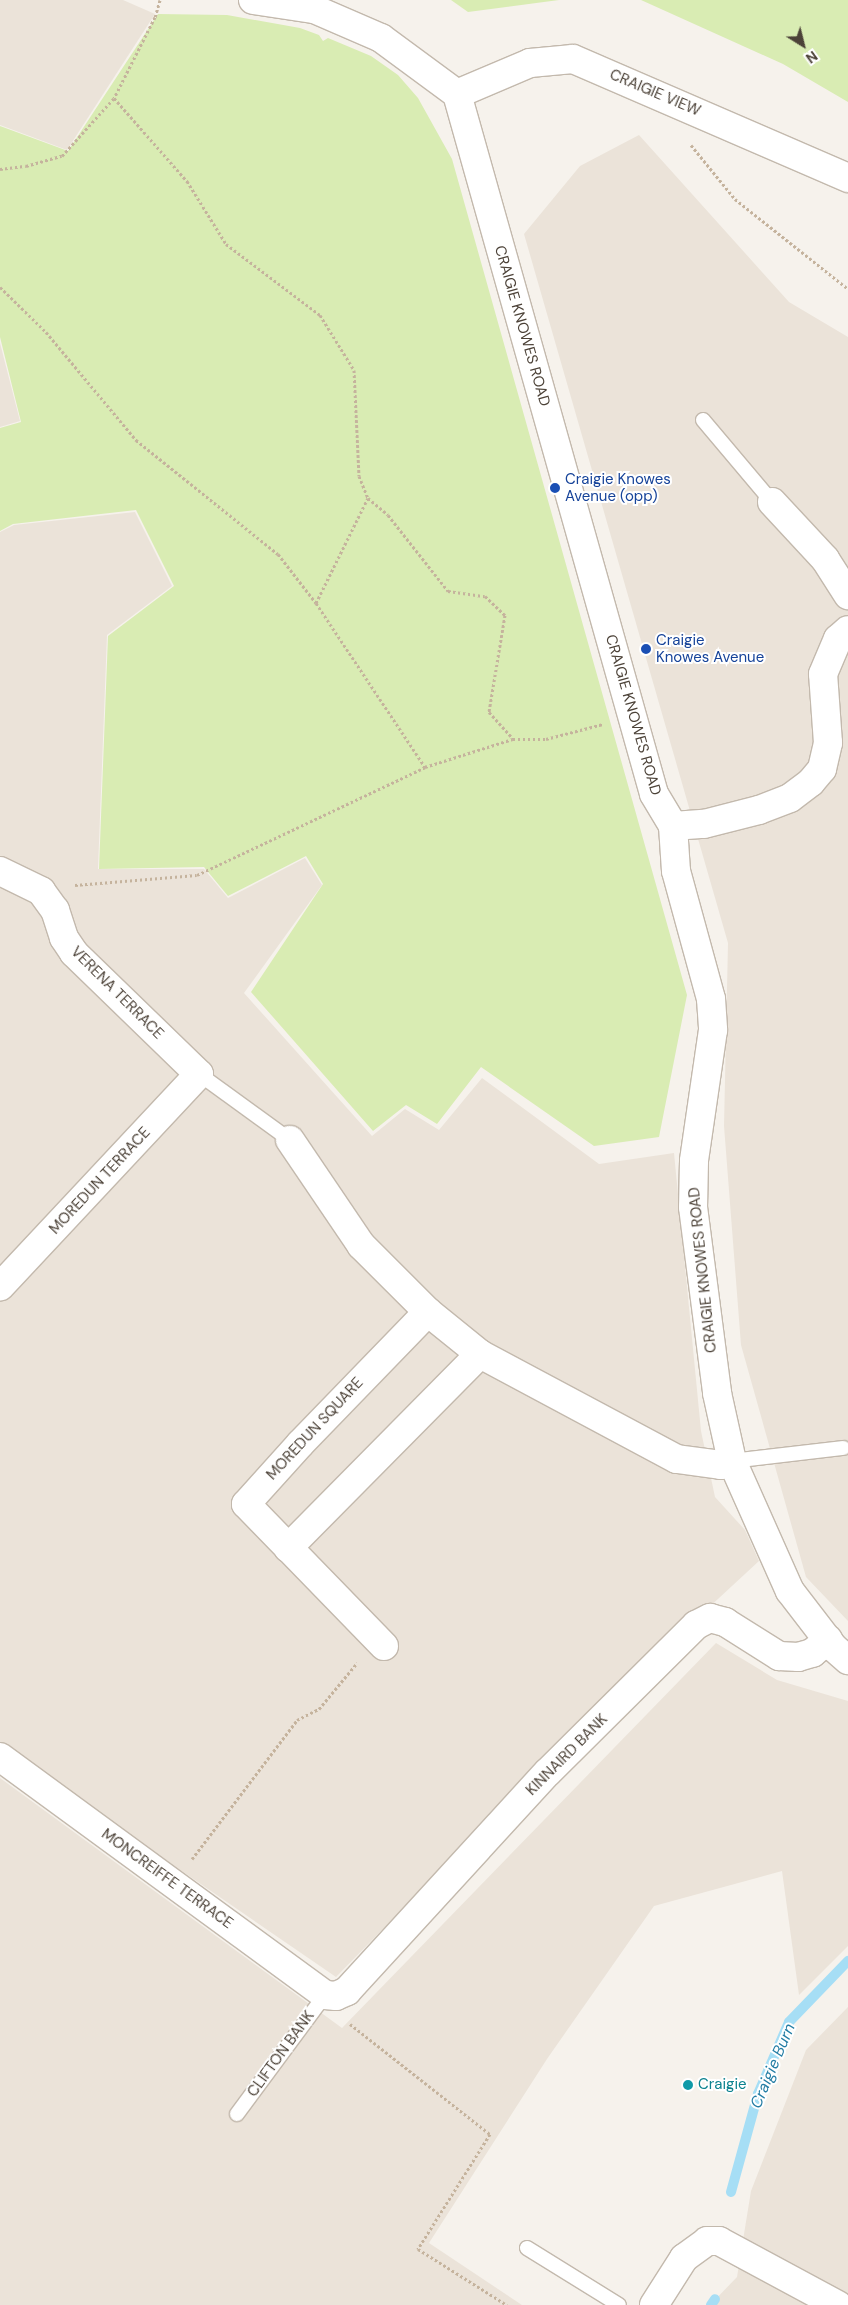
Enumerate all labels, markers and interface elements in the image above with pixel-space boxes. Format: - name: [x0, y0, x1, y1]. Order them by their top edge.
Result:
- north arrow: [778, 20, 828, 70]
- text: N: [802, 47, 821, 67]
- street label: CRAIGIE VIEW: [607, 66, 703, 120]
- street label: CRAIGIE KNOWES ROAD: [490, 243, 554, 409]
- place label: Craigie Knowes Avenue (opp): [565, 470, 671, 505]
- marker: Craigie Knowes Avenue (opp): [549, 482, 561, 494]
- place label: Craigie Knowes Avenue: [656, 631, 764, 666]
- street label: CRAIGIE KNOWES ROAD: [601, 632, 665, 798]
- marker: Craigie Knowes Avenue: [640, 643, 652, 655]
- street label: VERENA TERRACE: [67, 943, 167, 1043]
- street label: MOREDUN TERRACE: [46, 1124, 154, 1238]
- street label: CRAIGIE KNOWES ROAD: [685, 1186, 721, 1354]
- street label: MOREDUN SQUARE: [263, 1374, 367, 1484]
- street label: KINNAIRD BANK: [523, 1711, 611, 1799]
- street label: MONCREIFFE TERRACE: [98, 1825, 236, 1933]
- street label: CLIFTON BANK: [244, 2007, 318, 2101]
- water label: Craigie Burn: [746, 2021, 800, 2111]
- place label: Craigie: [698, 2076, 747, 2094]
- marker: Craigie: [682, 2079, 694, 2091]

